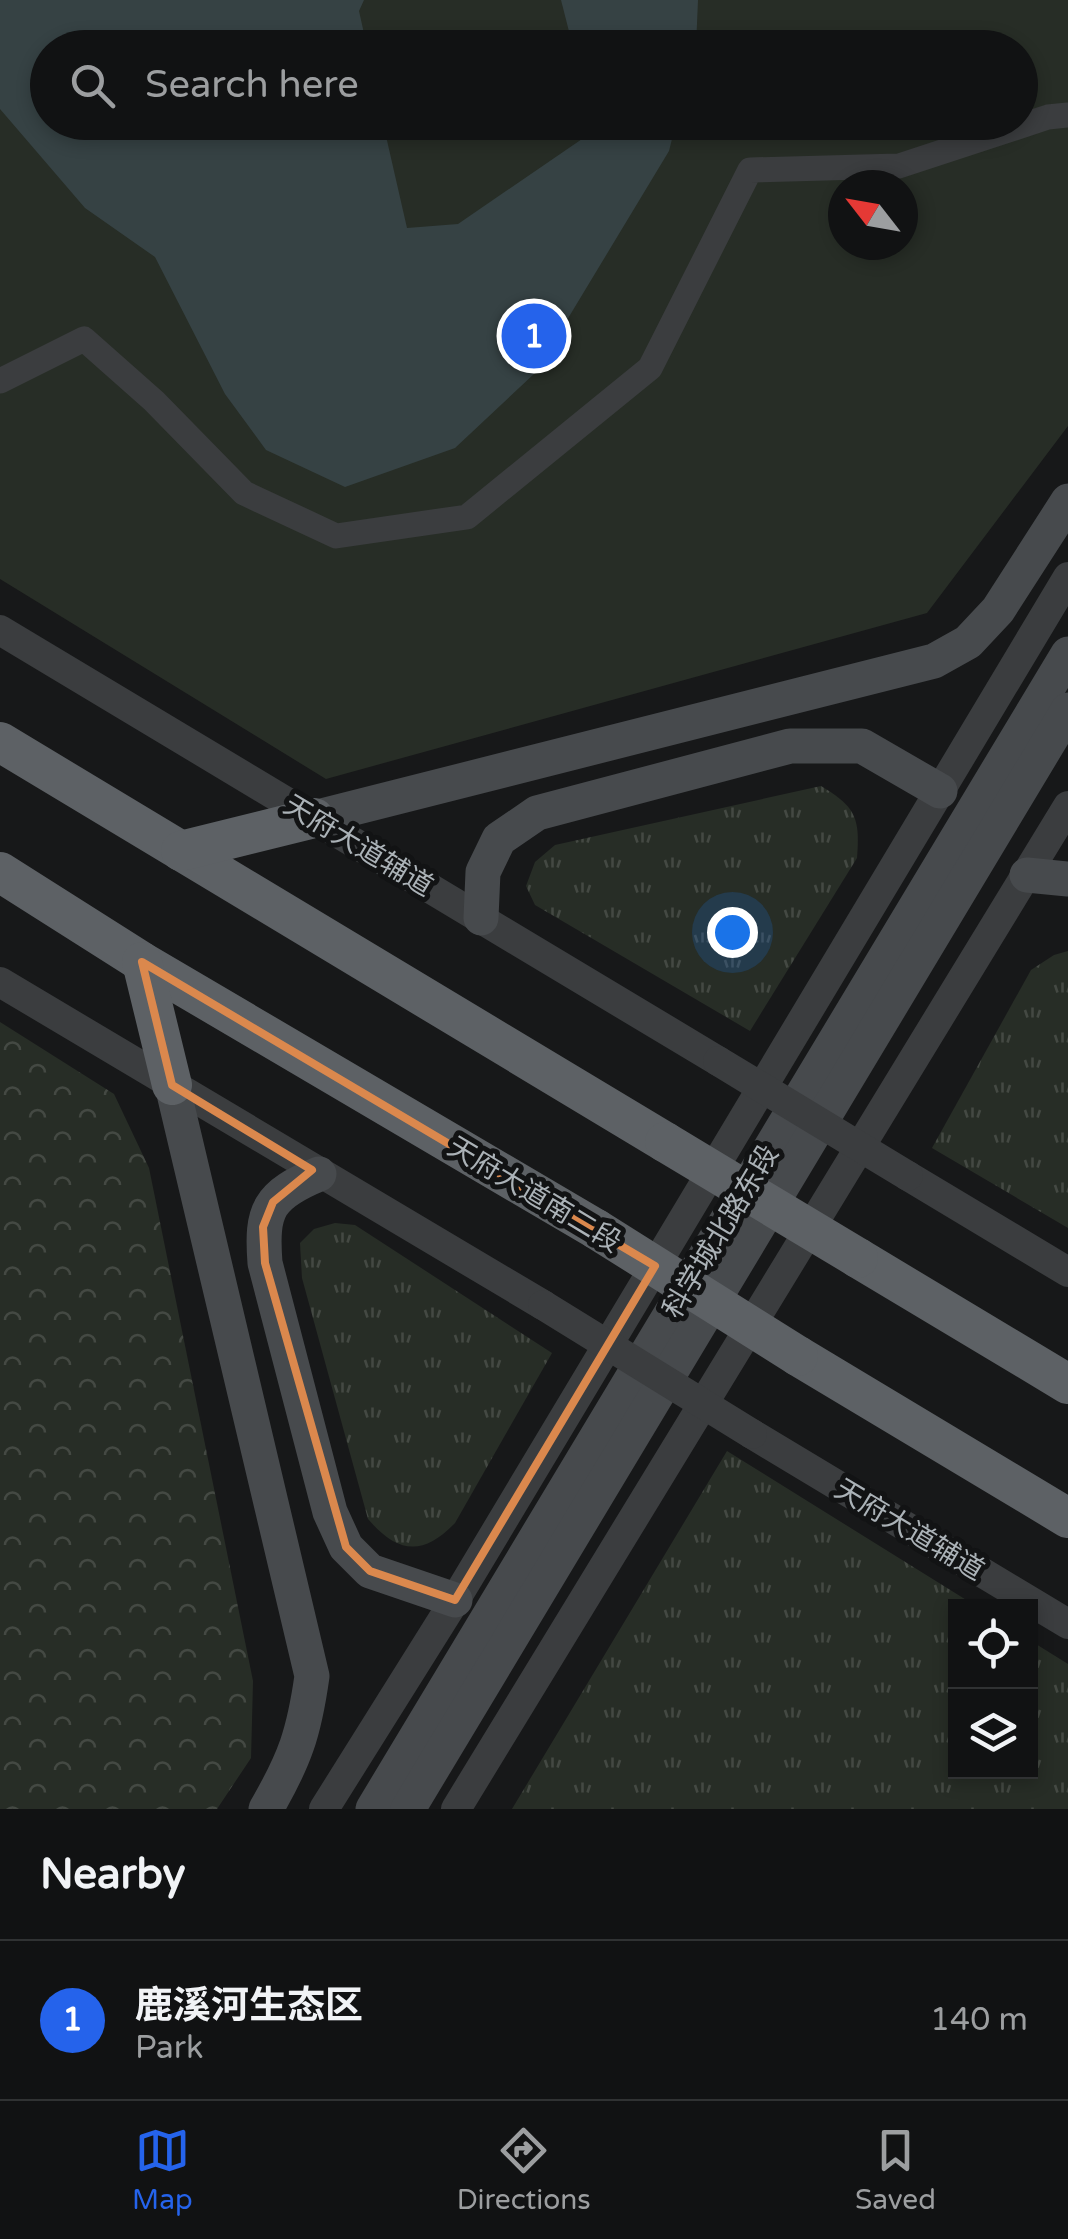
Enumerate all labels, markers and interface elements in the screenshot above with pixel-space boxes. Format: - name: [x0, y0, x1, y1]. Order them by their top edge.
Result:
- search box: [30, 30, 1038, 140]
- icon: search: [65, 58, 120, 113]
- text: Search here: [145, 62, 359, 108]
- north arrow: [828, 170, 918, 260]
- pin: 1: [502, 298, 566, 374]
- street label: 天府大道辅道: [278, 788, 439, 904]
- your location: [707, 907, 758, 958]
- street label: 天府大道南二段: [442, 1130, 627, 1260]
- street label: 科学城北路东段: [656, 1139, 786, 1324]
- street label: 天府大道辅道: [829, 1472, 990, 1588]
- map controls: [948, 1599, 1038, 1779]
- button: locate: [948, 1599, 1038, 1689]
- button: layers: [948, 1689, 1038, 1779]
- text: Nearby: [40, 1849, 185, 1900]
- text: 鹿溪河生态区: [135, 1983, 363, 2029]
- text: 1: [62, 2001, 83, 2039]
- text: 140 m: [930, 2001, 1028, 2039]
- text: Park: [135, 2029, 203, 2067]
- tab: Map: [132, 2123, 193, 2217]
- tab: Directions: [457, 2123, 591, 2217]
- tab: Saved: [855, 2123, 936, 2217]

